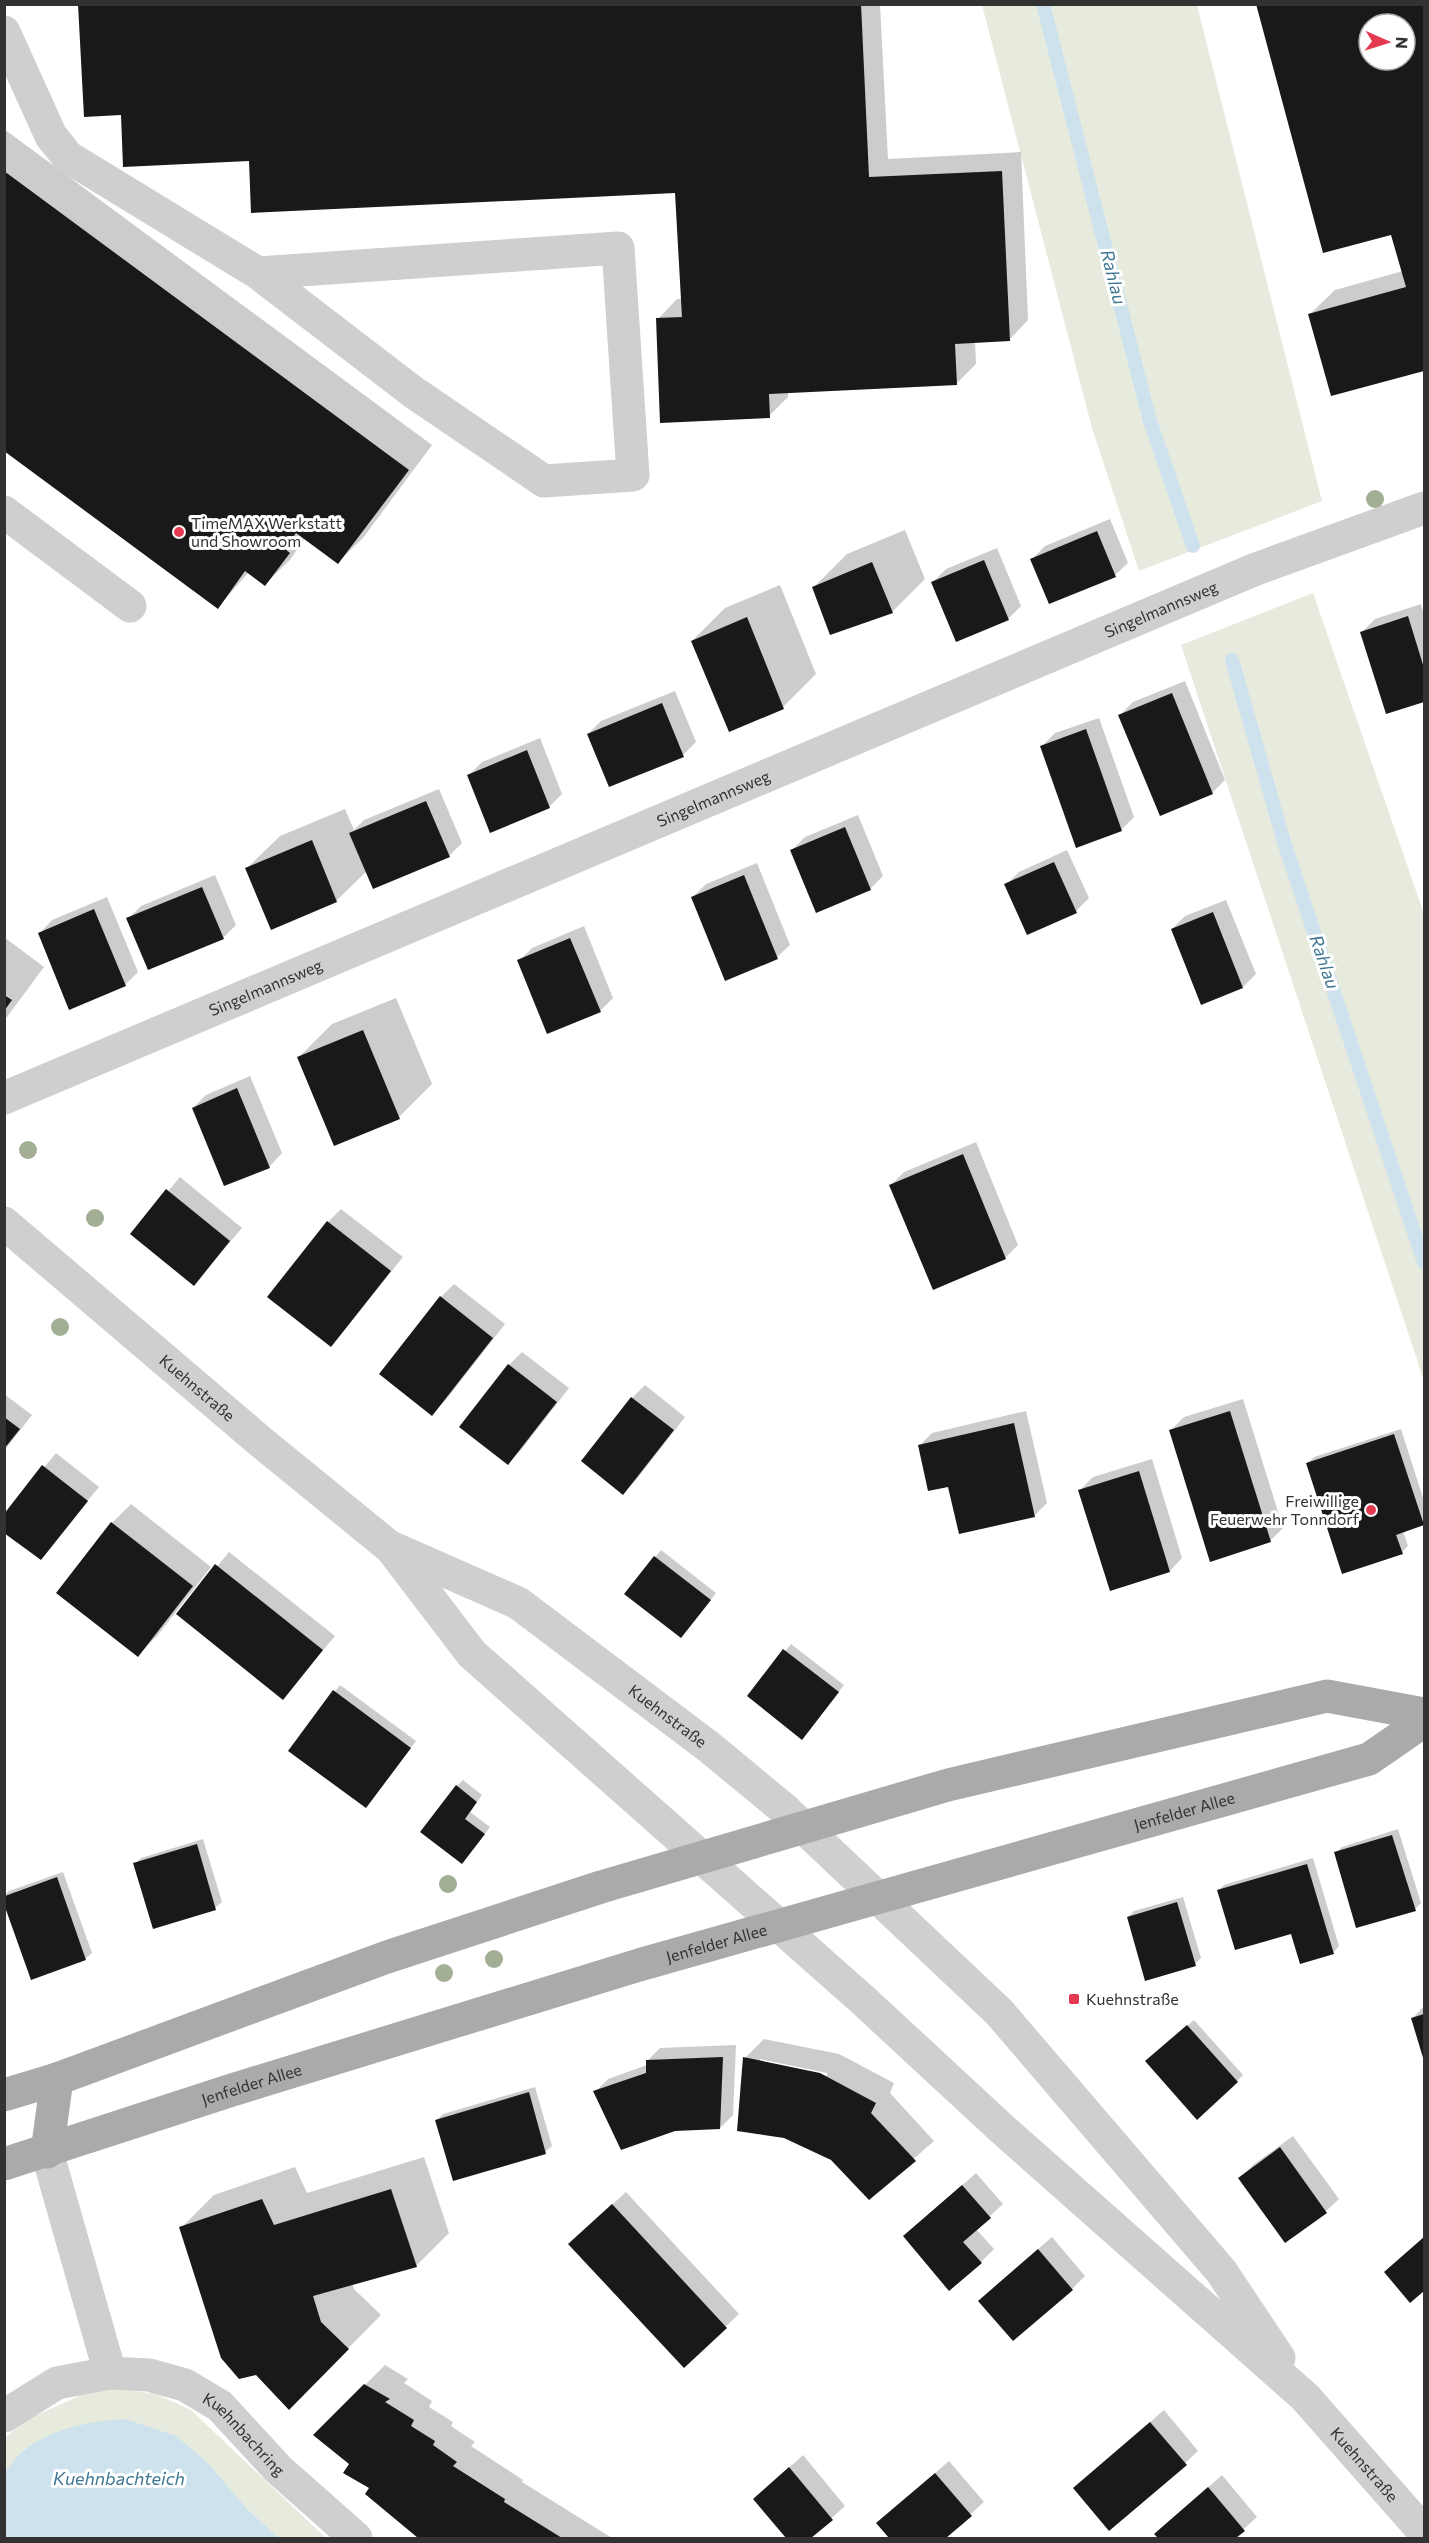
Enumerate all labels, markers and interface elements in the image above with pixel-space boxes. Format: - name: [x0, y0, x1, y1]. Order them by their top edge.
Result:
- north arrow: [1357, 12, 1417, 72]
- text: N: [1393, 36, 1412, 49]
- water label: Rahlau: [1097, 247, 1131, 306]
- place label: TimeMAX Werkstatt und Showroom: [191, 513, 342, 550]
- marker: TimeMAX Werkstatt und Showroom: [172, 525, 186, 539]
- street label: Singelmannsweg: [1101, 576, 1221, 641]
- street label: Singelmannsweg: [654, 765, 773, 830]
- water label: Rahlau: [1305, 932, 1344, 992]
- street label: Singelmannsweg: [206, 955, 325, 1019]
- street label: Kuehnstraße: [156, 1350, 239, 1425]
- place label: Freiwillige Feuerwehr Tonndorf: [1210, 1491, 1360, 1528]
- marker: Freiwillige Feuerwehr Tonndorf: [1364, 1503, 1378, 1517]
- street label: Kuehnstraße: [625, 1680, 711, 1751]
- street label: Jenfelder Allee: [1131, 1787, 1237, 1834]
- street label: Jenfelder Allee: [664, 1919, 769, 1966]
- place label: Kuehnstraße: [1086, 1989, 1179, 2008]
- marker: Kuehnstraße: [1067, 1992, 1081, 2006]
- street label: Jenfelder Allee: [199, 2059, 304, 2108]
- street label: Kuehnbachring: [200, 2388, 289, 2480]
- street label: Kuehnstraße: [1327, 2423, 1403, 2505]
- water label: Kuehnbachteich: [53, 2467, 185, 2489]

